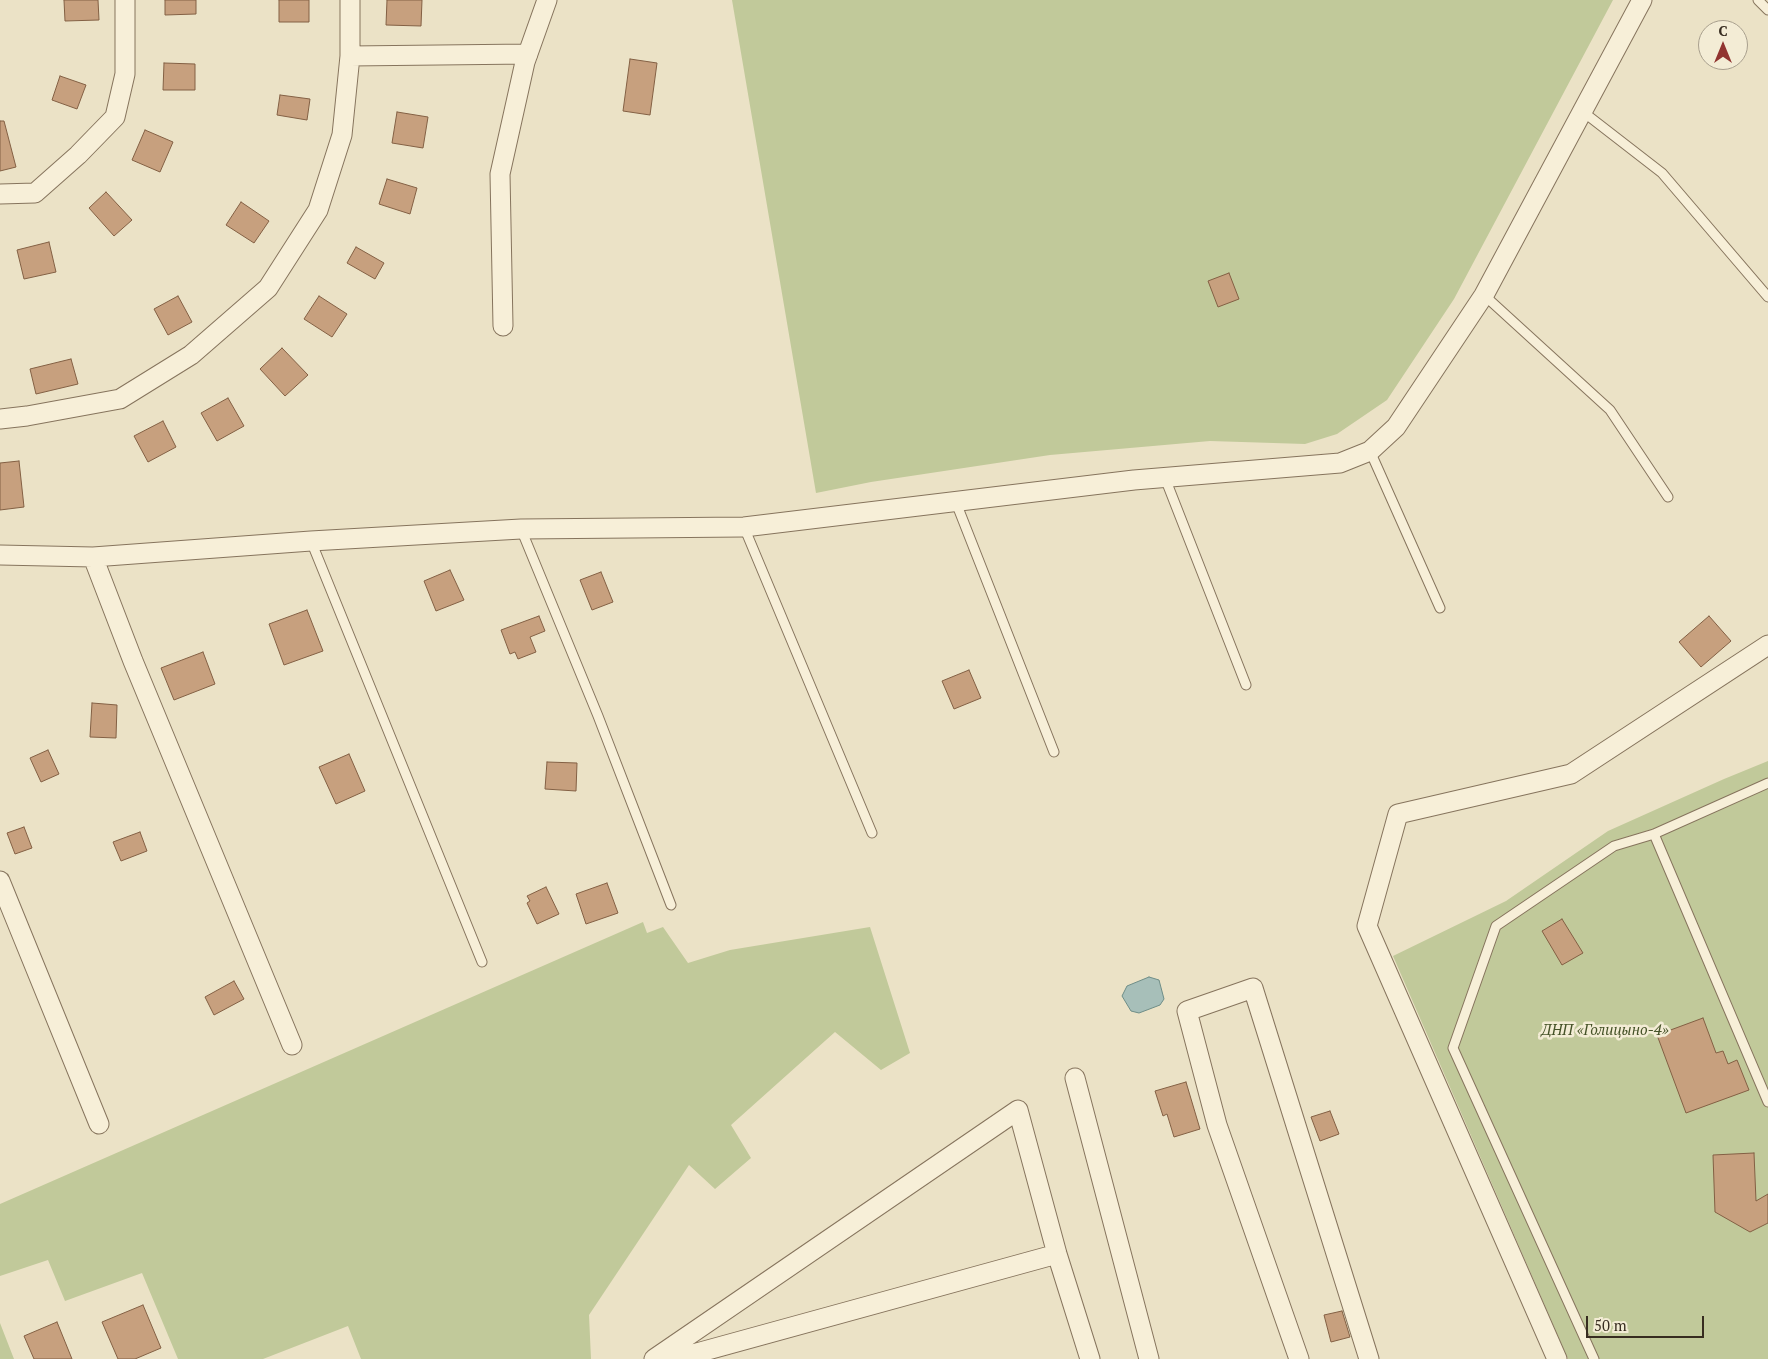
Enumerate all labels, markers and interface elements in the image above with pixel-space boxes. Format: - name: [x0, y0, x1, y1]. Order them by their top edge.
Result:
- north arrow: [1698, 20, 1748, 70]
- text: С: [1718, 21, 1728, 40]
- park label: ДНП «Голицыно-4»: [1541, 1022, 1669, 1040]
- scale bar: [1588, 1306, 1706, 1338]
- text: 50 m: [1594, 1315, 1627, 1335]

